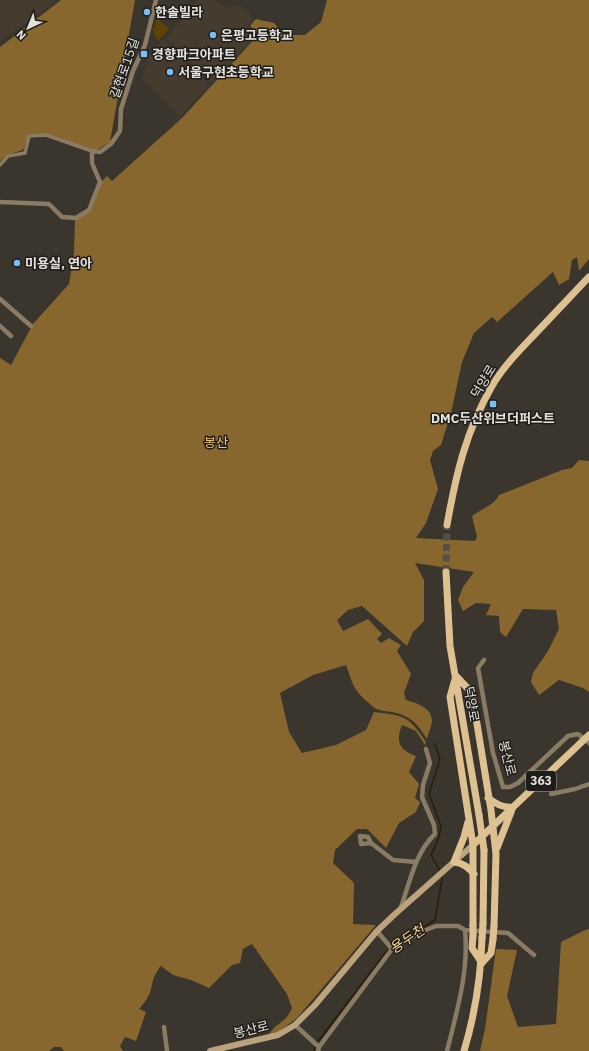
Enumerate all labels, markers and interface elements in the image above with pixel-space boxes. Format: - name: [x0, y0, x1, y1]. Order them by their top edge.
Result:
- place label: 한솔빌라: [155, 4, 203, 21]
- marker: 한솔빌라: [142, 7, 152, 17]
- north arrow: [8, 8, 48, 48]
- text: N: [13, 27, 29, 43]
- place label: 은평고등학교: [221, 27, 293, 44]
- marker: 은평고등학교: [208, 30, 218, 40]
- street label: 갈현로15길: [106, 35, 143, 101]
- place label: 경향파크아파트: [152, 46, 236, 63]
- marker: 경향파크아파트: [139, 49, 149, 59]
- place label: 서울구현초등학교: [178, 64, 274, 81]
- marker: 서울구현초등학교: [165, 67, 175, 77]
- place label: 미용실, 연아: [25, 255, 92, 272]
- marker: 미용실, 연아: [12, 258, 22, 268]
- street label: 덕양로: [467, 361, 500, 401]
- marker: DMC두산위브더퍼스트: [488, 399, 498, 409]
- place label: DMC두산위브더퍼스트: [431, 410, 555, 427]
- park label: 봉산: [204, 434, 228, 451]
- street label: 덕양로: [460, 685, 483, 723]
- street label: 봉산로: [495, 739, 520, 778]
- road number: 363: [526, 771, 556, 791]
- water label: 용두천: [386, 920, 429, 957]
- street label: 봉산로: [232, 1017, 271, 1042]

